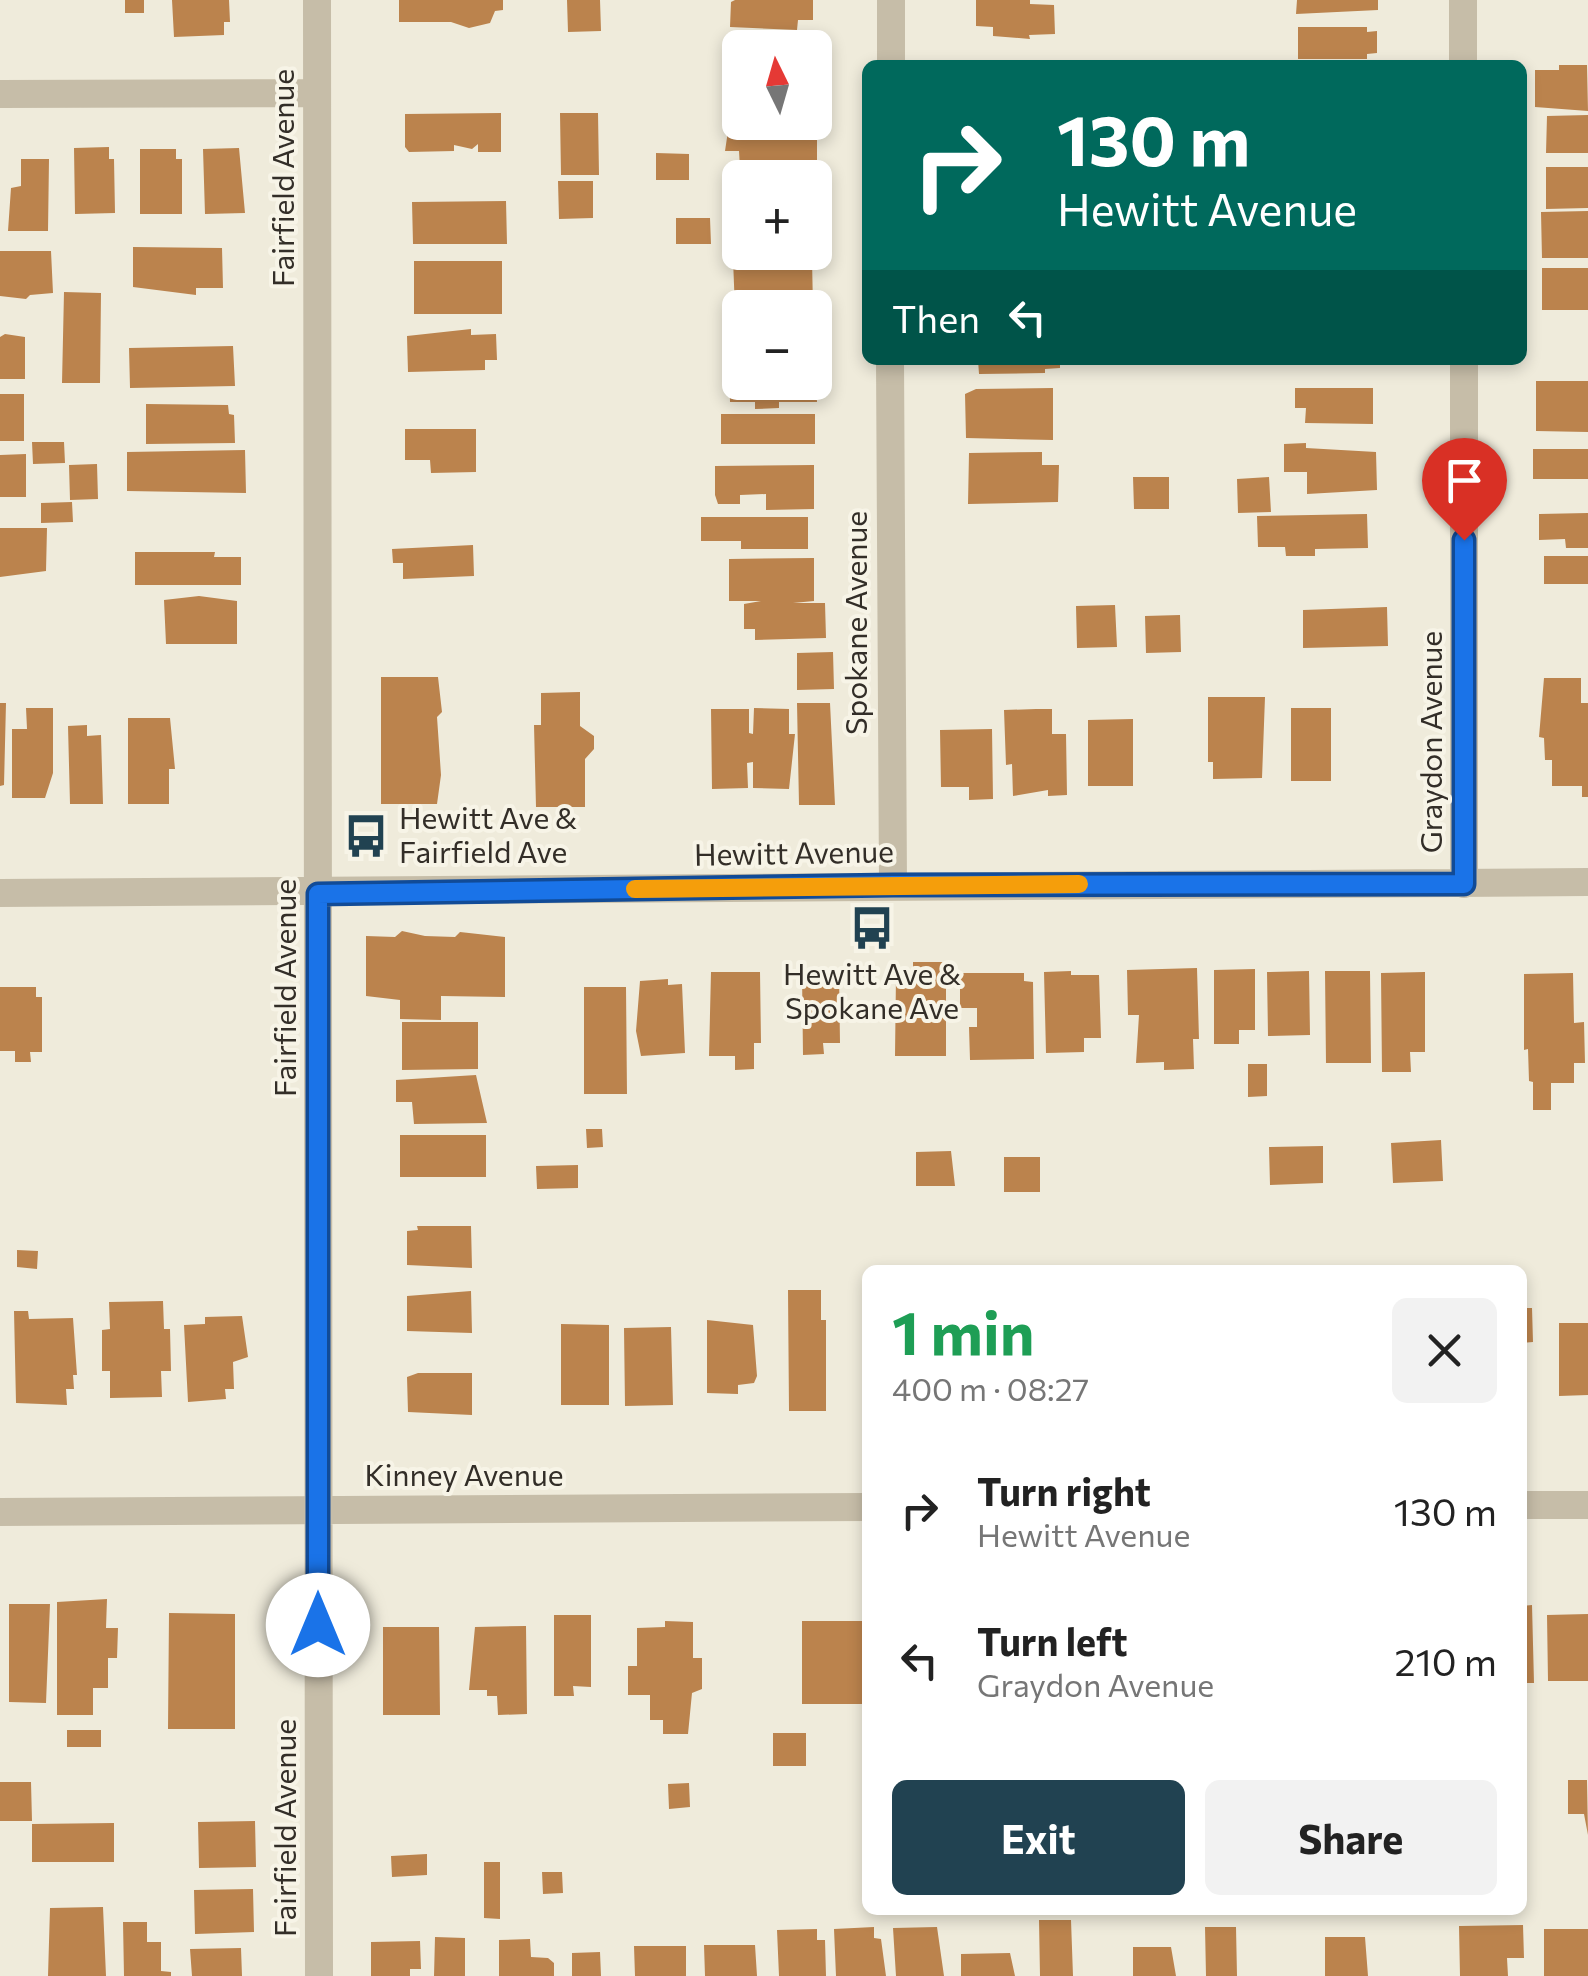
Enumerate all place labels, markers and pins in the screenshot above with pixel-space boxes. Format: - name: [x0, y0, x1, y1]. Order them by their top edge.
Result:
- pin: [1422, 438, 1507, 541]
- place label: Hewitt Ave & Fairfield Ave: [399, 798, 577, 869]
- bus stop icon: Hewitt Ave & Fairfield Ave: [342, 812, 390, 860]
- bus stop icon: Hewitt Ave & Spokane Ave: [848, 904, 896, 952]
- place label: Hewitt Ave & Spokane Ave: [783, 954, 961, 1025]

